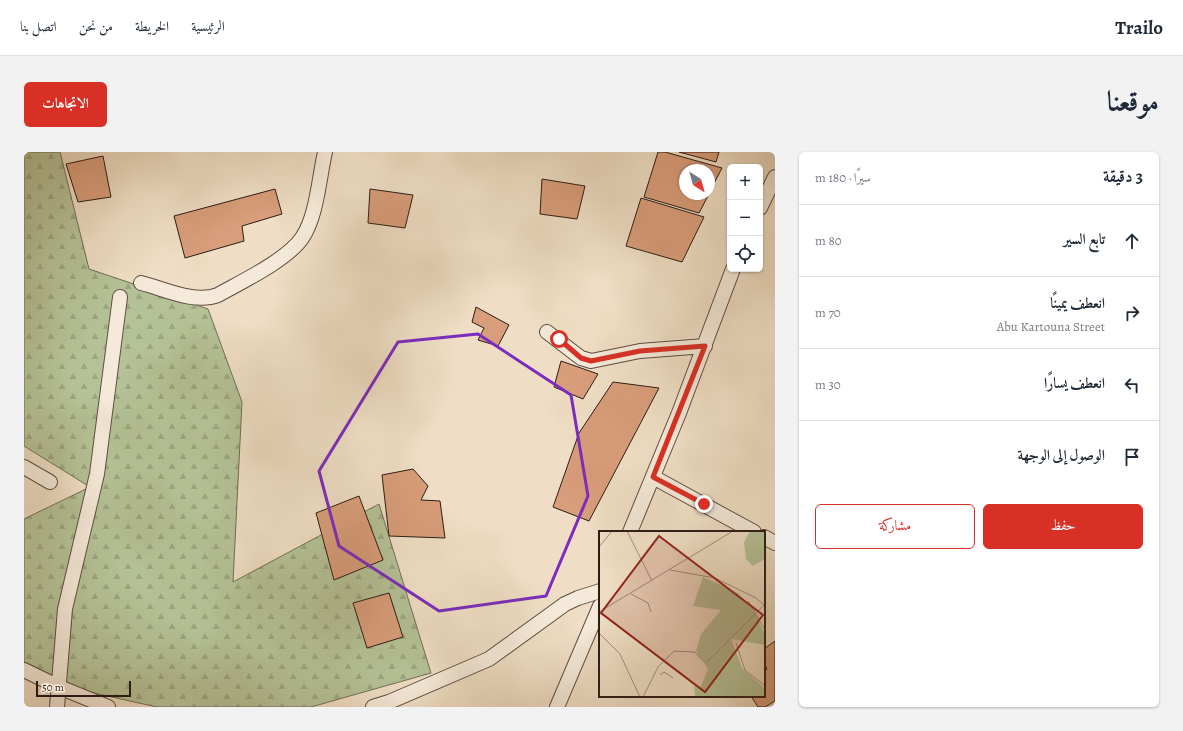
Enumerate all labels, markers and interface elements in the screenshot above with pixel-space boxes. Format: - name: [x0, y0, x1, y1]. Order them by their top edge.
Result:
- text: Trailo: [1115, 15, 1163, 41]
- text: اتصل بنا: [20, 17, 57, 36]
- text: من نحن: [79, 17, 113, 36]
- text: الخريطة: [135, 17, 169, 36]
- text: الرئيسية: [191, 17, 225, 36]
- button: الاتجاهات: [24, 82, 107, 127]
- text: موقعنا: [1107, 83, 1159, 121]
- north arrow: [679, 164, 715, 200]
- map controls: [727, 164, 763, 272]
- button: +: [727, 164, 763, 200]
- text: 3 دقيقة: [1103, 165, 1143, 188]
- text: سيرًا · 180 m: [815, 169, 871, 186]
- button: −: [727, 200, 763, 236]
- text: تابع السير: [1063, 229, 1105, 249]
- icon: ahead: [1121, 230, 1143, 252]
- text: 80 m: [815, 232, 842, 249]
- button: locate: [727, 236, 763, 272]
- text: انعطف يمينًا: [1050, 293, 1105, 313]
- icon: right: [1121, 302, 1143, 324]
- text: 70 m: [815, 304, 841, 321]
- text: Abu Kartouna Street: [997, 318, 1105, 335]
- route start: [550, 330, 568, 348]
- text: انعطف يسارًا: [1044, 373, 1105, 393]
- icon: left: [1121, 374, 1143, 396]
- text: 30 m: [815, 376, 841, 393]
- text: الوصول إلى الوجهة: [1018, 445, 1105, 465]
- icon: arrive: [1121, 446, 1143, 468]
- route end: [695, 495, 713, 513]
- button: مشاركة: [815, 504, 975, 549]
- button: حفظ: [983, 504, 1143, 549]
- inset map: [599, 531, 765, 697]
- scale bar: [36, 679, 131, 698]
- text: 50 m: [42, 680, 64, 695]

